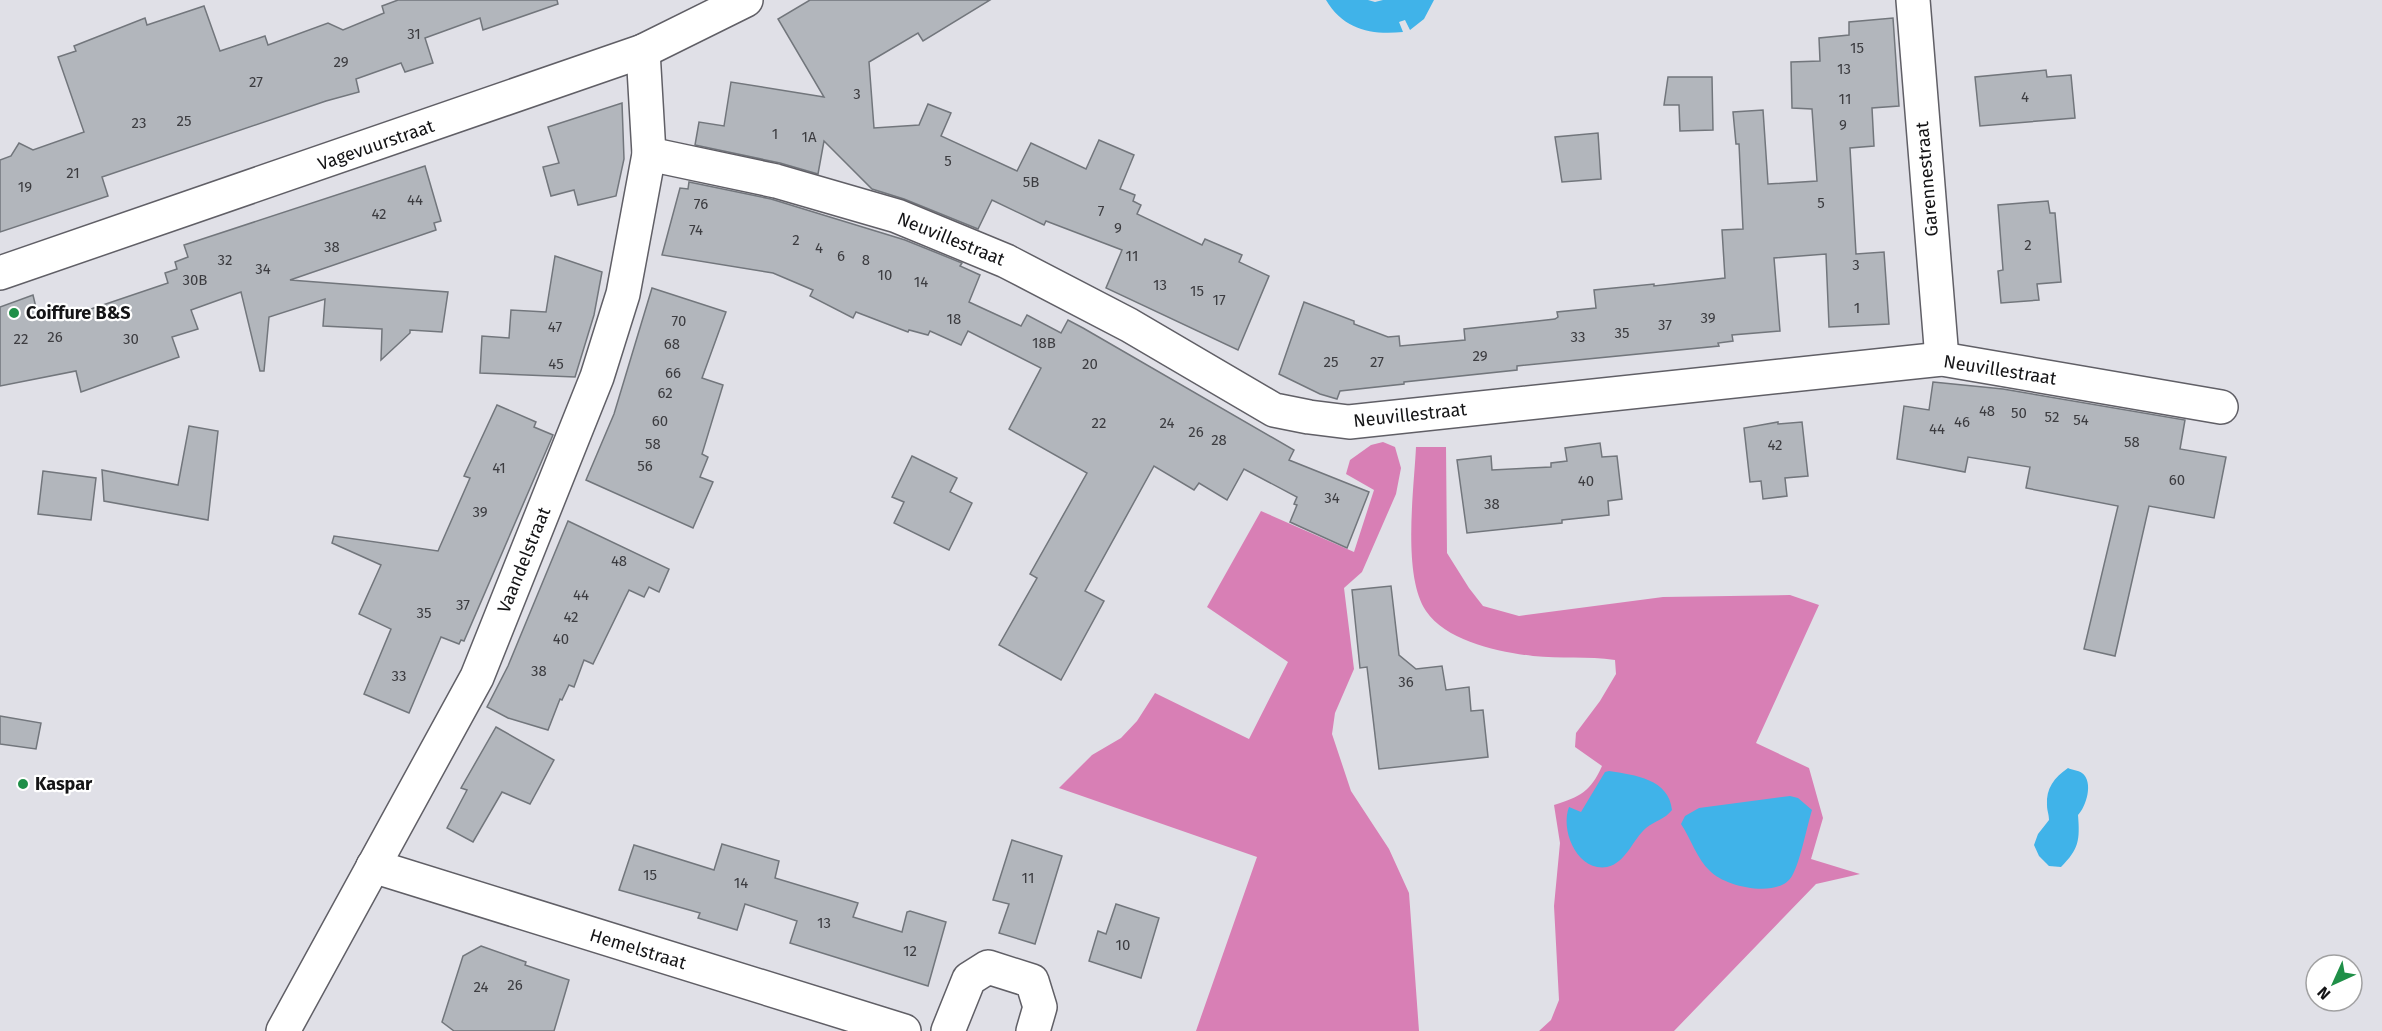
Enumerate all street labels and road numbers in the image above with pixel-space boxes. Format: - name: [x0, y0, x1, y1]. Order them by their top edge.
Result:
- street label: Vagevuurstraat: [315, 115, 437, 175]
- street label: Garennestraat: [1911, 120, 1943, 237]
- street label: Neuvillestraat: [894, 207, 1008, 271]
- street label: Neuvillestraat: [1942, 350, 2059, 390]
- street label: Neuvillestraat: [1352, 398, 1468, 432]
- street label: Vaandelstraat: [493, 503, 555, 616]
- street label: Hemelstraat: [587, 924, 689, 974]

